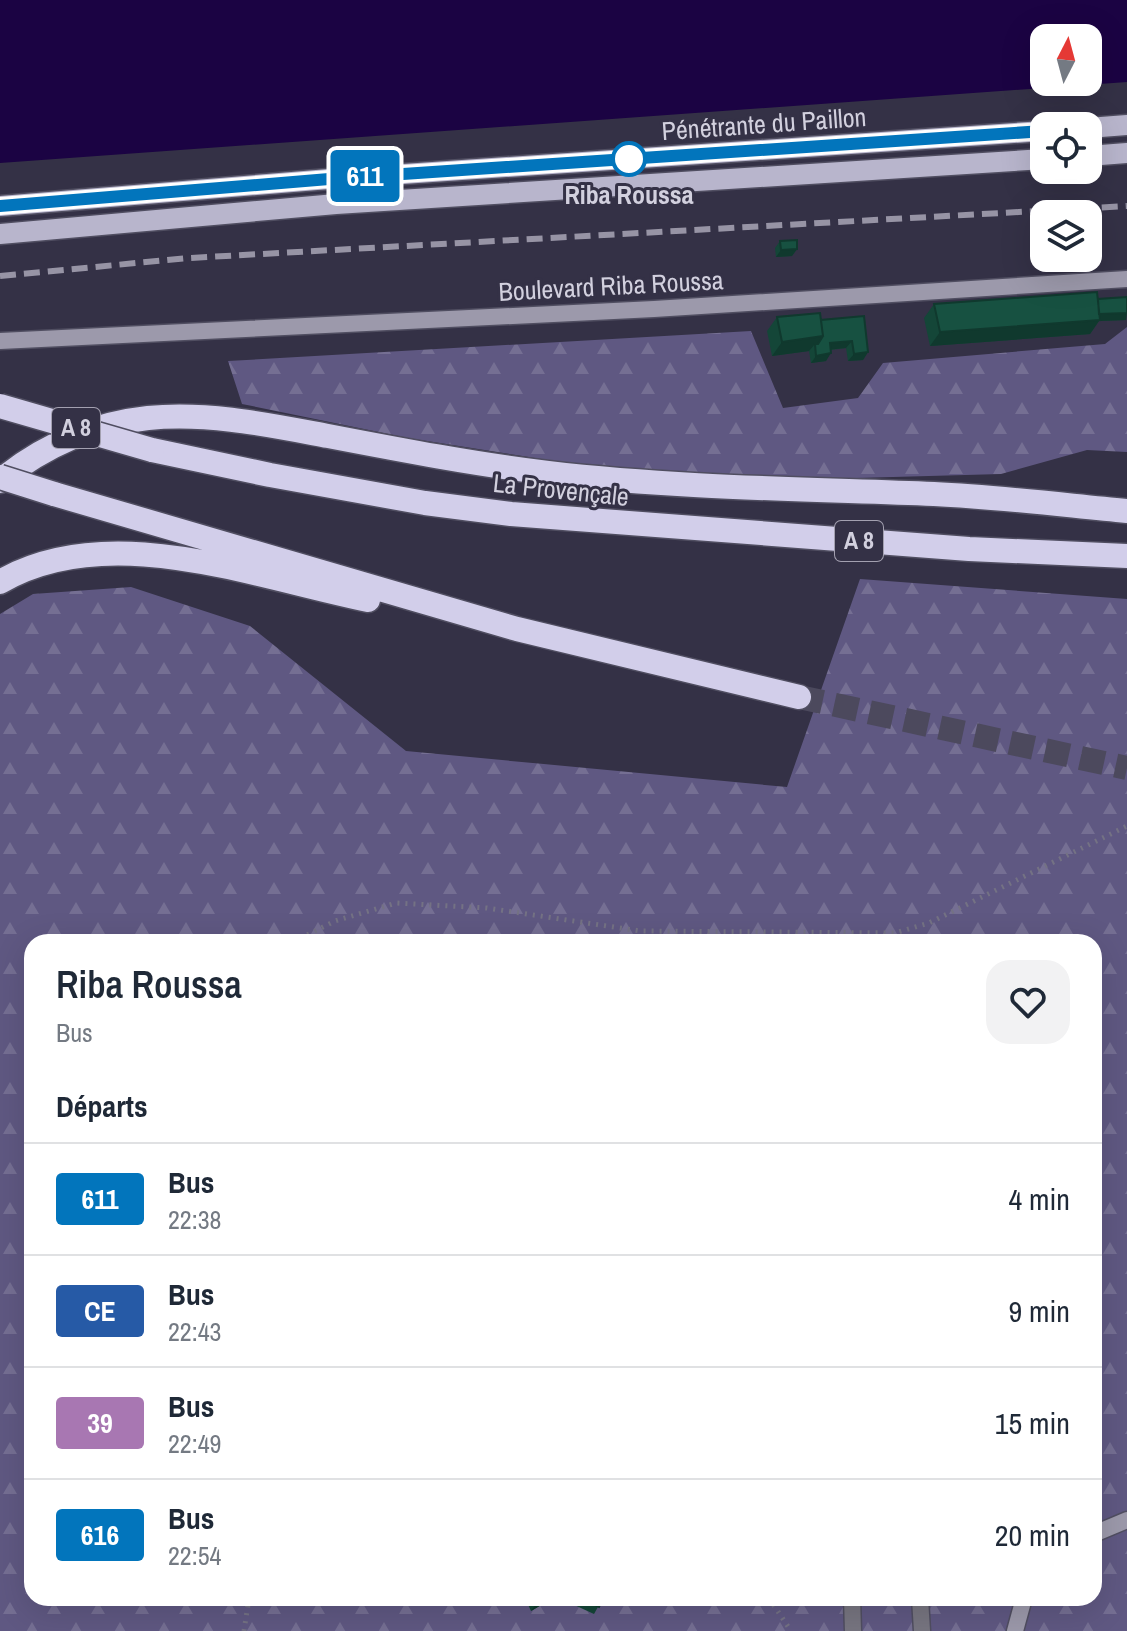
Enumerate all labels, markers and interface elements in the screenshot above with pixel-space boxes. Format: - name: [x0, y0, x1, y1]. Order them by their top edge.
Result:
- north arrow: [1030, 24, 1102, 96]
- map controls: [1030, 24, 1102, 272]
- street label: Pénétrante du Paillon: [660, 99, 867, 148]
- button: locate: [1030, 112, 1102, 184]
- marker: Riba Roussa: [612, 142, 646, 176]
- line badge: 611: [319, 150, 411, 202]
- text: 611: [346, 157, 384, 195]
- place label: Riba Roussa: [564, 177, 694, 212]
- button: layers: [1030, 200, 1102, 272]
- street label: Boulevard Riba Roussa: [498, 262, 724, 309]
- road number: A 8: [52, 408, 100, 448]
- street label: La Provençale: [491, 465, 631, 514]
- road number: A 8: [835, 521, 883, 561]
- text: Riba Roussa: [56, 959, 242, 1010]
- button: heart: [986, 960, 1070, 1044]
- text: Bus: [56, 1015, 93, 1050]
- text: Départs: [56, 1086, 148, 1126]
- text: Bus: [168, 1162, 214, 1202]
- text: 4 min: [1008, 1179, 1070, 1219]
- text: 611: [81, 1180, 119, 1218]
- text: 22:38: [168, 1202, 221, 1237]
- text: Bus: [168, 1274, 214, 1314]
- text: 9 min: [1008, 1291, 1070, 1331]
- text: CE: [84, 1292, 116, 1330]
- text: 22:43: [168, 1314, 221, 1349]
- text: Bus: [168, 1386, 214, 1426]
- text: 15 min: [995, 1403, 1070, 1443]
- text: 39: [87, 1404, 113, 1442]
- text: 22:49: [168, 1426, 221, 1461]
- text: Bus: [168, 1498, 214, 1538]
- text: 20 min: [995, 1515, 1070, 1555]
- text: 616: [81, 1516, 119, 1554]
- text: 22:54: [168, 1538, 221, 1573]

